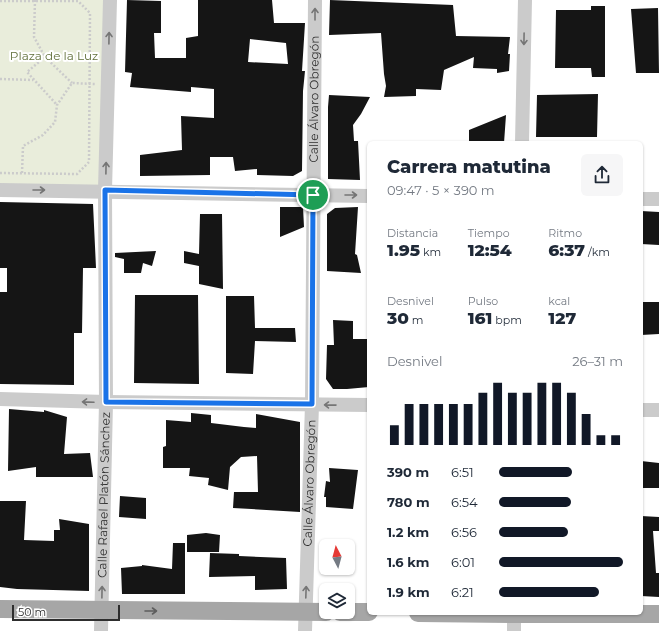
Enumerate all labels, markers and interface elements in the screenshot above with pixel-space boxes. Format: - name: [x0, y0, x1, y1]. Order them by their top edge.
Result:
- one-way arrow: [311, 8, 319, 21]
- one-way arrow: [105, 32, 113, 45]
- one-way arrow: [520, 32, 528, 45]
- street label: Calle Álvaro Obregón: [306, 36, 322, 163]
- park label: Plaza de la Luz: [10, 48, 98, 63]
- button: share: [581, 154, 623, 196]
- text: Carrera matutina: [387, 156, 551, 178]
- one-way arrow: [102, 162, 110, 175]
- pin: [296, 178, 330, 212]
- text: 09:47 · 5 × 390 m: [387, 182, 495, 198]
- icon: arrive: [302, 184, 324, 206]
- one-way arrow: [32, 186, 45, 194]
- one-way arrow: [344, 191, 357, 199]
- text: Distancia: [387, 226, 438, 240]
- text: Tiempo: [468, 226, 510, 240]
- text: Ritmo: [548, 226, 582, 240]
- text: 1.95: [387, 240, 420, 260]
- text: 12:54: [468, 240, 512, 260]
- text: 6:37: [548, 240, 585, 260]
- text: km: [420, 245, 441, 259]
- text: /km: [585, 245, 610, 259]
- text: Desnivel: [387, 294, 434, 308]
- text: Pulso: [468, 294, 498, 308]
- text: kcal: [548, 294, 570, 308]
- text: 30: [387, 308, 409, 328]
- text: 161: [468, 308, 492, 328]
- text: 127: [548, 308, 576, 328]
- text: m: [409, 313, 423, 327]
- text: bpm: [492, 313, 522, 327]
- text: Desnivel: [387, 353, 442, 369]
- text: 26–31 m: [572, 353, 623, 369]
- one-way arrow: [82, 398, 95, 405]
- one-way arrow: [324, 401, 337, 408]
- street label: Calle Rafael Platón Sánchez: [94, 412, 113, 578]
- street label: Calle Álvaro Obregón: [300, 419, 319, 547]
- text: 390 m: [387, 464, 429, 480]
- text: 6:51: [451, 464, 474, 480]
- text: 780 m: [387, 494, 430, 510]
- text: 6:54: [451, 494, 478, 510]
- text: 1.2 km: [387, 524, 429, 540]
- text: 6:56: [451, 524, 477, 540]
- north arrow: [319, 539, 355, 575]
- map controls: [319, 539, 355, 619]
- text: 1.6 km: [387, 554, 429, 570]
- text: 6:01: [451, 554, 475, 570]
- button: layers: [319, 583, 355, 619]
- text: 1.9 km: [387, 584, 430, 600]
- text: 6:21: [451, 584, 474, 600]
- one-way arrow: [98, 586, 106, 599]
- one-way arrow: [302, 586, 310, 599]
- scale bar: [12, 603, 120, 622]
- text: 50 m: [18, 605, 46, 619]
- one-way arrow: [144, 607, 157, 615]

